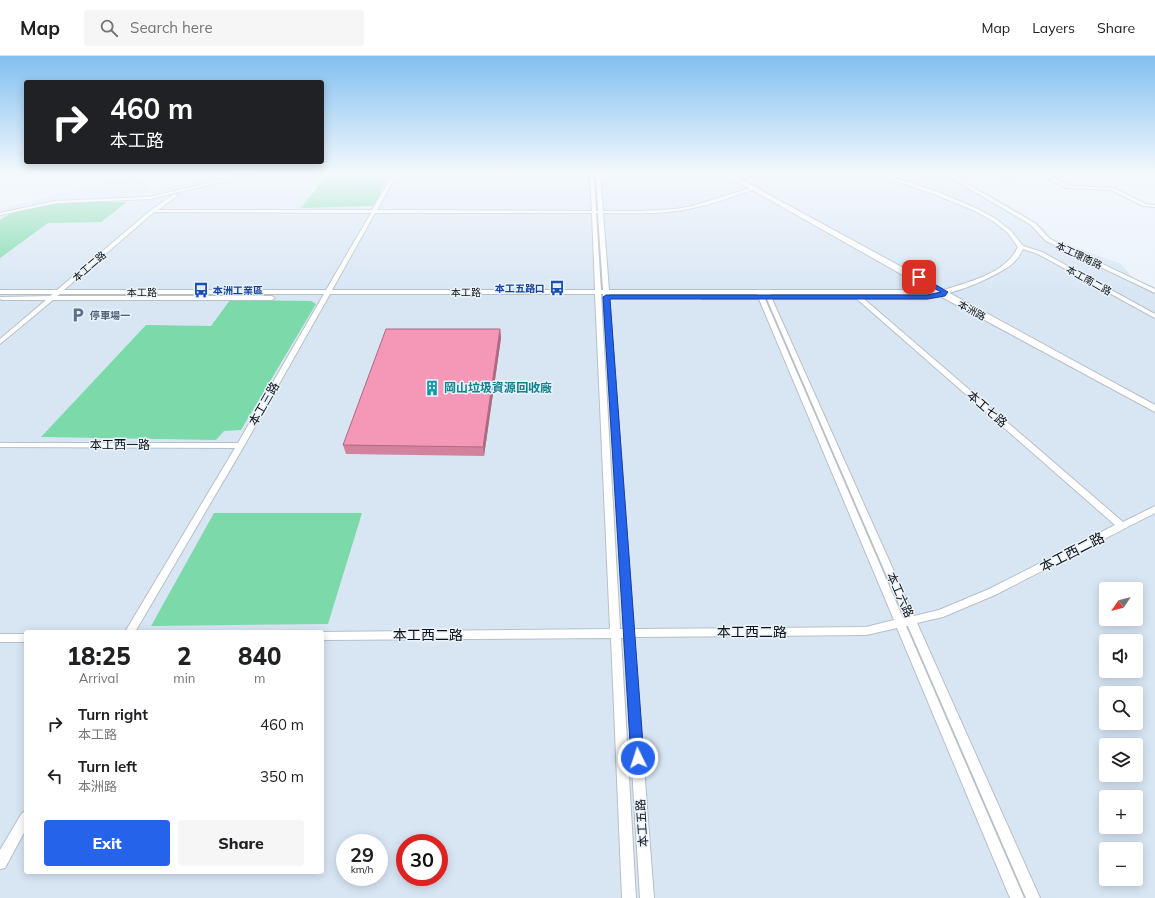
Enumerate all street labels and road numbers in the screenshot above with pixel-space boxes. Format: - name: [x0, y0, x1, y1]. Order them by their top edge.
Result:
- street label: 本工環南路: [1053, 239, 1104, 272]
- street label: 本工二路: [70, 248, 109, 284]
- street label: 本工南二路: [1064, 263, 1114, 298]
- street label: 本工路: [127, 286, 157, 299]
- street label: 本工路: [451, 286, 481, 299]
- street label: 本洲路: [955, 298, 988, 323]
- street label: 本工三路: [245, 379, 282, 428]
- street label: 本工七路: [964, 387, 1010, 430]
- street label: 本工西一路: [90, 437, 150, 452]
- street label: 本工西二路: [1037, 528, 1107, 576]
- street label: 本工六路: [884, 570, 917, 620]
- street label: 本工西二路: [717, 623, 787, 641]
- street label: 本工西二路: [393, 626, 463, 644]
- street label: 本工五路: [632, 799, 651, 848]

